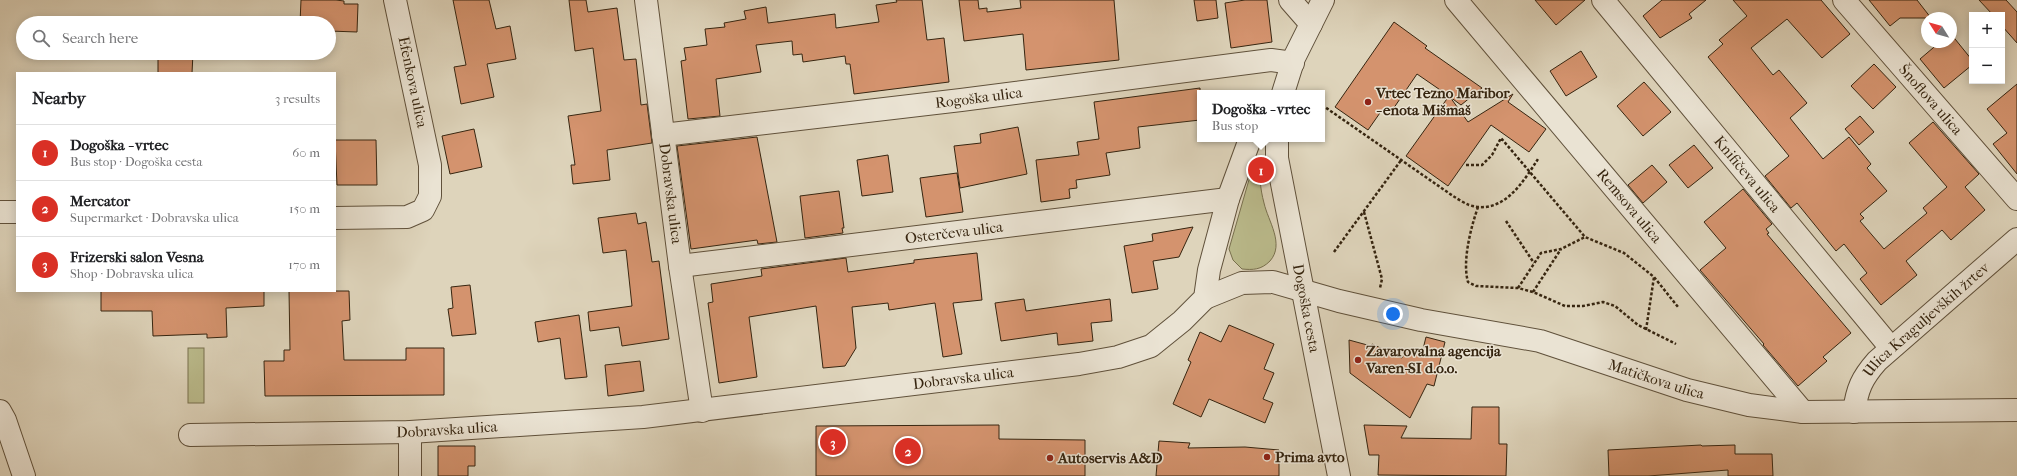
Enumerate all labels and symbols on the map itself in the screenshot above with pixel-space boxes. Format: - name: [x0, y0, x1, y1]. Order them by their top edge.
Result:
- north arrow: [1921, 12, 1957, 48]
- street label: Efenkova ulica: [395, 35, 432, 130]
- street label: Šnoflova ulica: [1895, 61, 1967, 140]
- street label: Rogoška ulica: [934, 83, 1025, 112]
- place label: Vrtec Tezno Maribor - enota Mišmaš: [1375, 84, 1510, 119]
- marker: Vrtec Tezno Maribor - enota Mišmaš: [1363, 97, 1373, 107]
- street label: Knifičeva ulica: [1710, 132, 1785, 217]
- street label: Dobravska ulica: [655, 142, 686, 246]
- pin: 1: [1248, 155, 1274, 185]
- street label: Remsova ulica: [1593, 165, 1666, 247]
- street label: Osterčeva ulica: [904, 217, 1005, 247]
- street label: Ulica Kraguljevških žrtev: [1859, 258, 1993, 380]
- street label: Dogoška cesta: [1289, 262, 1324, 355]
- your location: [1383, 304, 1403, 324]
- place label: Zavarovalna agencija Varen-SI d.o.o.: [1365, 342, 1502, 377]
- marker: Zavarovalna agencija Varen-SI d.o.o.: [1353, 355, 1363, 365]
- street label: Matičkova ulica: [1606, 355, 1707, 403]
- street label: Dobravska ulica: [912, 363, 1016, 393]
- street label: Dobravska ulica: [396, 417, 499, 441]
- pin: 3: [820, 427, 846, 457]
- pin: 2: [895, 436, 921, 466]
- place label: Prima avto: [1275, 448, 1345, 466]
- place label: Autoservis A&D: [1057, 449, 1163, 467]
- marker: Prima avto: [1262, 452, 1272, 462]
- marker: Autoservis A&D: [1045, 453, 1055, 463]

